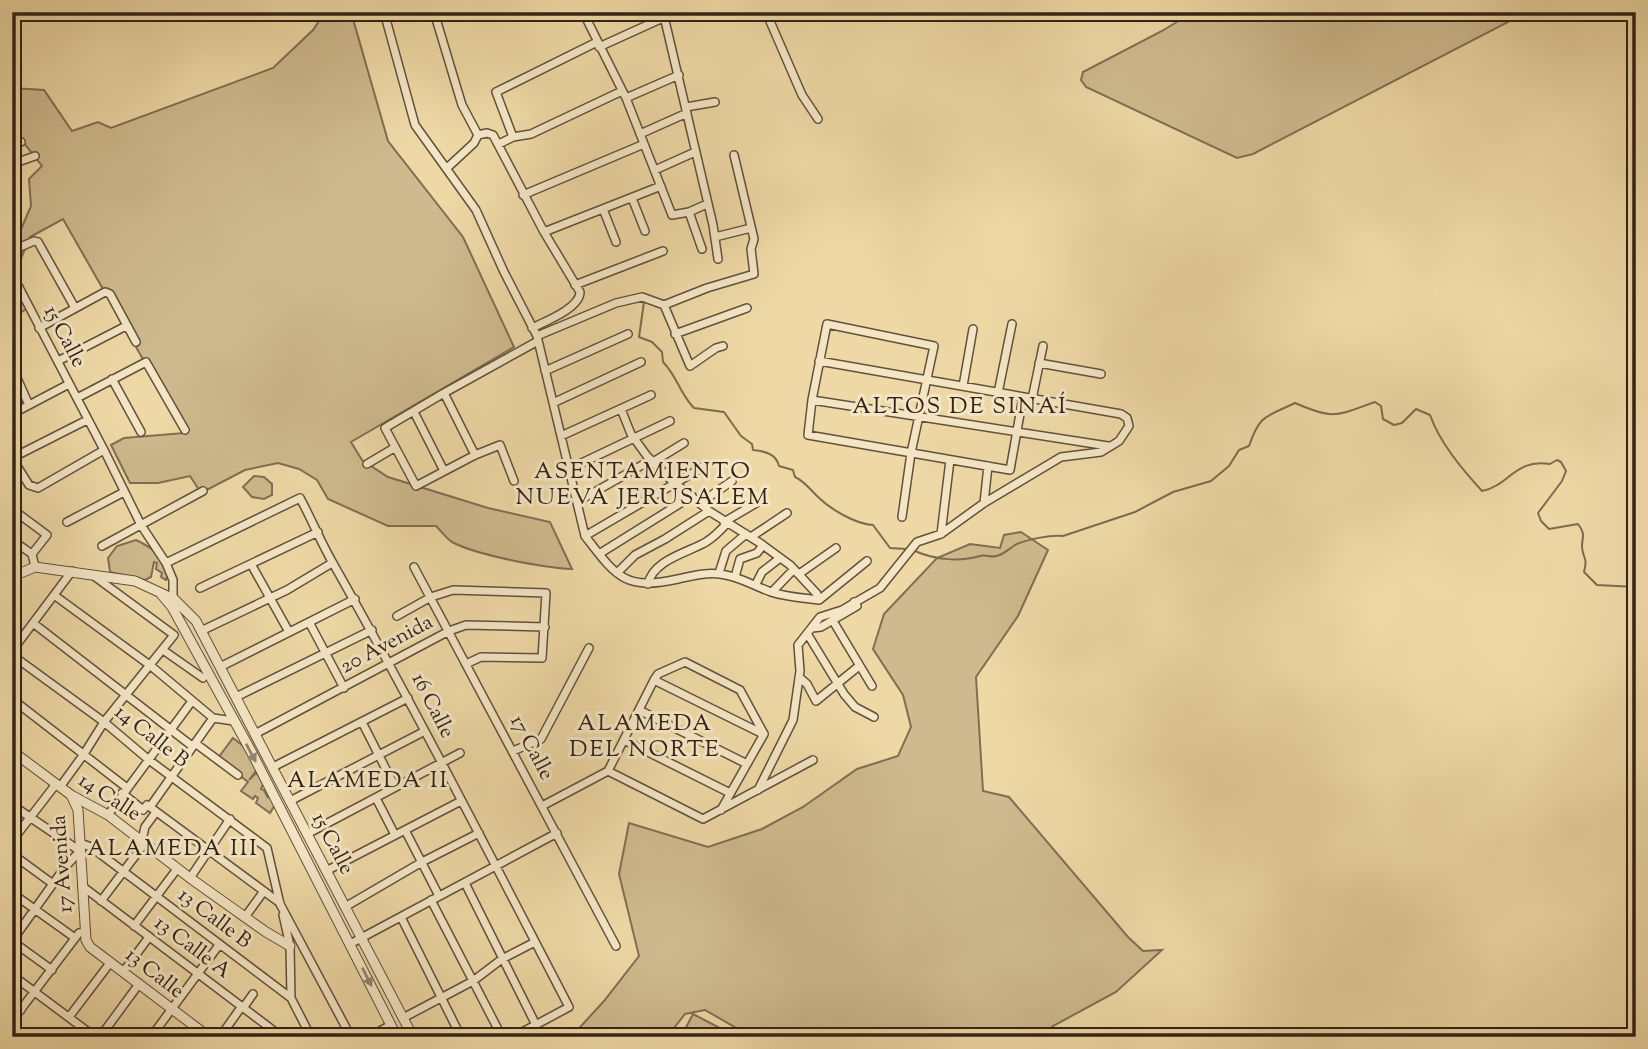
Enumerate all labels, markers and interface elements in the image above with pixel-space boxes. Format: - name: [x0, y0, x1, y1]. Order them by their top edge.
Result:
- street label: 15 Calle: [35, 301, 93, 373]
- district label: ALTOS DE SINAÍ: [852, 391, 1068, 424]
- district label: ASENTAMIENTO NUEVA JERUSALEM: [516, 456, 770, 515]
- street label: 20 Avenida: [335, 608, 439, 682]
- street label: 16 Calle: [403, 668, 461, 744]
- street label: 14 Calle B: [107, 698, 195, 776]
- district label: ALAMEDA DEL NORTE: [569, 708, 721, 767]
- street label: 17 Calle: [501, 710, 561, 786]
- one-way arrow: [246, 743, 257, 763]
- district label: ALAMEDA II: [287, 765, 449, 798]
- street label: 14 Calle: [72, 766, 146, 830]
- street label: 15 Calle: [303, 808, 361, 880]
- street label: 17 Avenida: [45, 814, 81, 914]
- district label: ALAMEDA III: [87, 833, 259, 866]
- street label: 13 Calle B: [171, 881, 257, 957]
- street label: 13 Calle A: [149, 911, 235, 985]
- street label: 13 Calle: [120, 943, 188, 1005]
- one-way arrow: [361, 967, 372, 987]

